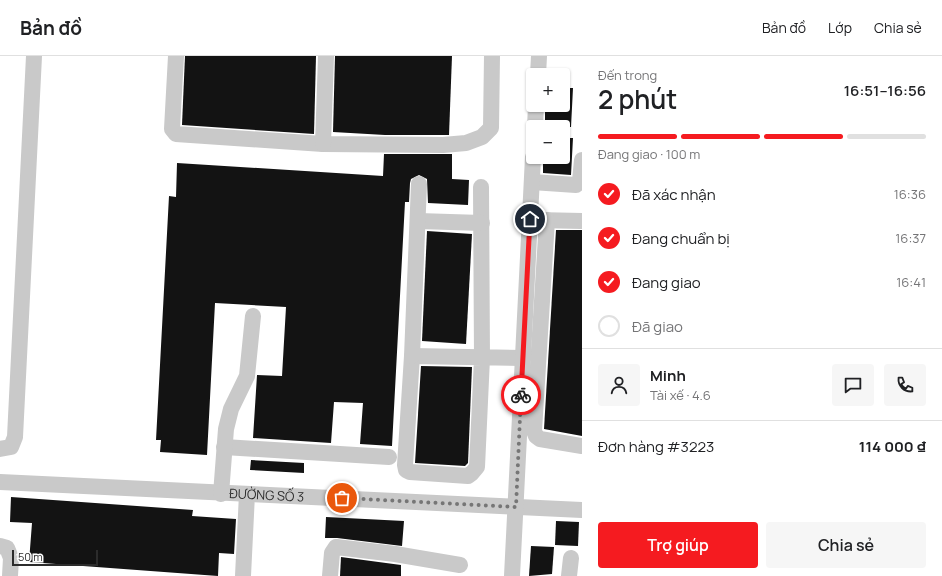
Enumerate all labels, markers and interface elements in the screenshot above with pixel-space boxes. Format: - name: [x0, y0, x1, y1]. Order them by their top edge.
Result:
- text: Bản đồ: [20, 15, 82, 41]
- text: Bản đồ: [762, 18, 806, 37]
- text: Lớp: [828, 18, 852, 37]
- text: Chia sẻ: [874, 18, 922, 37]
- text: Đến trong: [598, 66, 657, 84]
- map controls: [526, 68, 570, 164]
- button: +: [526, 68, 570, 112]
- text: 16:51–16:56: [844, 80, 926, 101]
- text: 2 phút: [598, 81, 677, 117]
- button: −: [526, 120, 570, 164]
- text: Đang giao · 100 m: [598, 145, 700, 163]
- icon: check: [598, 183, 620, 205]
- text: Đã xác nhận: [632, 184, 716, 205]
- text: 16:36: [894, 185, 926, 203]
- pin: [513, 202, 547, 236]
- icon: home: [519, 208, 541, 230]
- icon: check: [598, 227, 620, 249]
- text: Đang chuẩn bị: [632, 228, 730, 249]
- text: 16:37: [895, 229, 926, 247]
- icon: check: [598, 271, 620, 293]
- text: Đang giao: [632, 272, 701, 293]
- text: 16:41: [896, 273, 926, 291]
- text: Đã giao: [632, 316, 683, 337]
- button: person: [598, 364, 640, 406]
- button: chat: [832, 364, 874, 406]
- button: phone: [884, 364, 926, 406]
- text: Minh: [650, 365, 686, 386]
- courier: [501, 375, 541, 415]
- icon: bike: [510, 384, 532, 406]
- text: Tài xế · 4.6: [650, 386, 711, 404]
- text: Đơn hàng #3223: [598, 436, 714, 457]
- text: 114 000 ₫: [859, 436, 926, 457]
- pin: [325, 481, 359, 515]
- street label: ĐƯỜNG SỐ 3: [229, 484, 305, 506]
- icon: bag: [331, 487, 353, 509]
- button: Trợ giúp: [598, 522, 758, 568]
- button: Chia sẻ: [766, 522, 926, 568]
- scale bar: [12, 548, 98, 567]
- text: 50 m: [18, 549, 43, 564]

